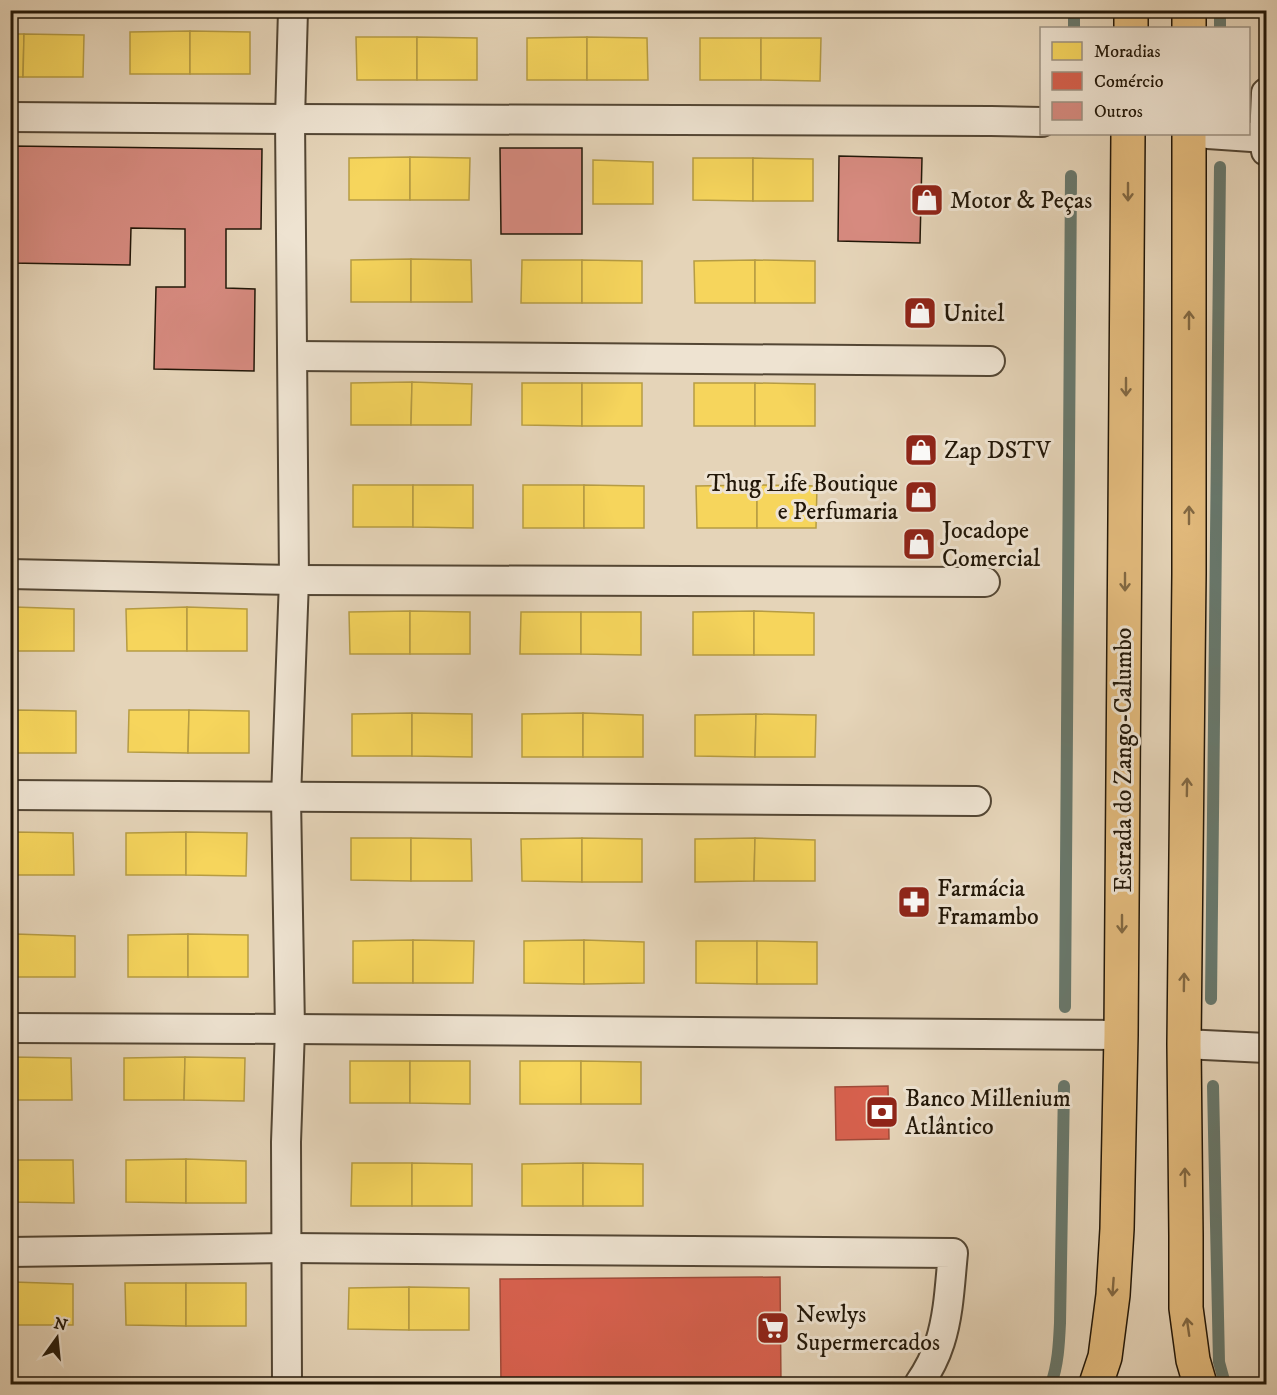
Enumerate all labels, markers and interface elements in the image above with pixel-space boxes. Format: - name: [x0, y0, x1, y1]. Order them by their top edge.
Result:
- legend: [1040, 27, 1250, 135]
- text: Moradias: [1094, 41, 1161, 63]
- text: Comércio: [1094, 71, 1164, 93]
- text: Outros: [1094, 101, 1143, 123]
- one-way arrow: [1122, 181, 1134, 201]
- shop icon: Motor & Peças: [909, 182, 945, 218]
- place label: Motor & Peças: [950, 186, 1092, 216]
- shop icon: Unitel: [902, 295, 938, 331]
- place label: Unitel: [943, 299, 1005, 329]
- one-way arrow: [1183, 311, 1195, 331]
- one-way arrow: [1120, 376, 1132, 396]
- shop icon: Zap DSTV: [903, 432, 939, 468]
- place label: Zap DSTV: [944, 436, 1052, 466]
- place label: Thug Life Boutique e Perfumaria: [707, 469, 899, 527]
- shop icon: Thug Life Boutique e Perfumaria: [903, 479, 939, 515]
- one-way arrow: [1183, 506, 1195, 526]
- place label: Jocadope Comercial: [940, 516, 1041, 574]
- shop icon: Jocadope Comercial: [901, 526, 937, 562]
- one-way arrow: [1119, 571, 1131, 591]
- street label: Estrada do Zango-Calumbo: [1109, 628, 1139, 892]
- one-way arrow: [1181, 778, 1193, 798]
- place label: Farmácia Framambo: [937, 874, 1039, 932]
- pharmacy icon: Farmácia Framambo: [896, 884, 932, 920]
- one-way arrow: [1116, 913, 1128, 933]
- one-way arrow: [1179, 973, 1190, 993]
- place label: Banco Millenium Atlântico: [905, 1084, 1071, 1142]
- bank icon: Banco Millenium Atlântico: [864, 1094, 900, 1130]
- one-way arrow: [1180, 1168, 1191, 1188]
- one-way arrow: [1107, 1277, 1118, 1297]
- place label: Newlys Supermercados: [796, 1300, 940, 1358]
- north arrow: [27, 1308, 87, 1368]
- supermarket icon: Newlys Supermercados: [755, 1310, 791, 1346]
- text: N: [52, 1313, 70, 1336]
- one-way arrow: [1183, 1318, 1194, 1338]

